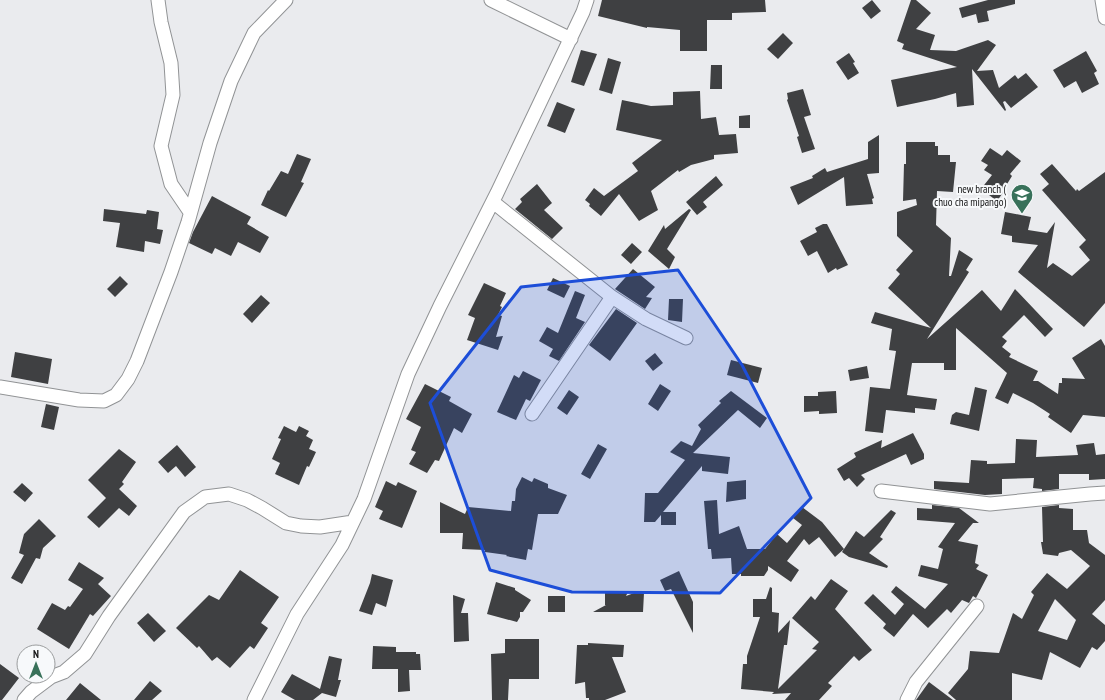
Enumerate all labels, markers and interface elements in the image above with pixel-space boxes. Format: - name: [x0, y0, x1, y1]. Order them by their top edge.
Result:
- place label: new branch ( chuo cha mipango): [934, 182, 1006, 209]
- school or university icon: new branch ( chuo cha mipango): [1009, 182, 1035, 215]
- north arrow: [16, 644, 56, 684]
- text: N: [33, 647, 39, 661]

